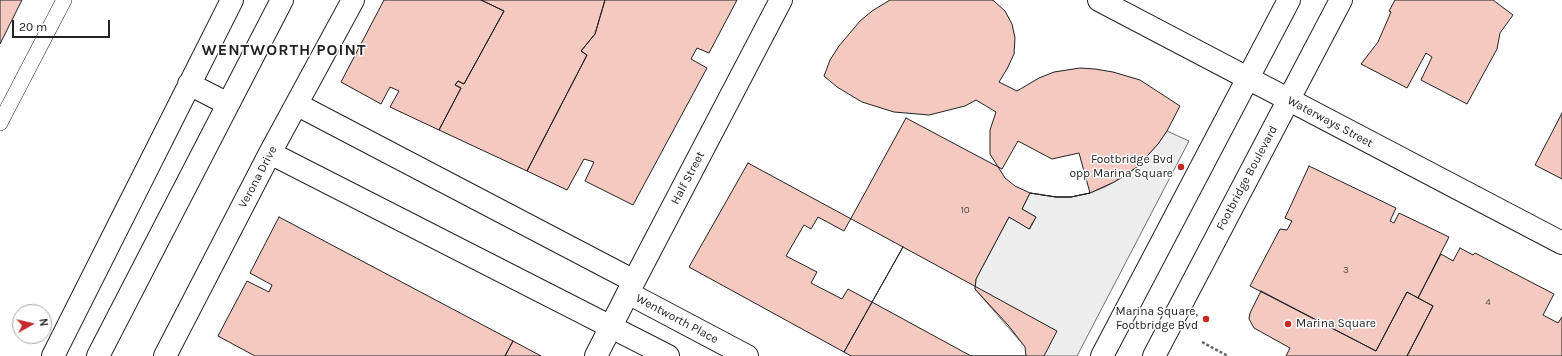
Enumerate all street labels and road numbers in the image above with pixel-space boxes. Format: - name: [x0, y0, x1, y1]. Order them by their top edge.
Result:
- street label: Waterways Street: [1285, 93, 1375, 151]
- street label: Footbridge Boulevard: [1213, 123, 1281, 233]
- street label: Verona Drive: [236, 144, 280, 210]
- street label: Half Street: [668, 149, 708, 207]
- street label: Wentworth Place: [633, 291, 721, 347]

